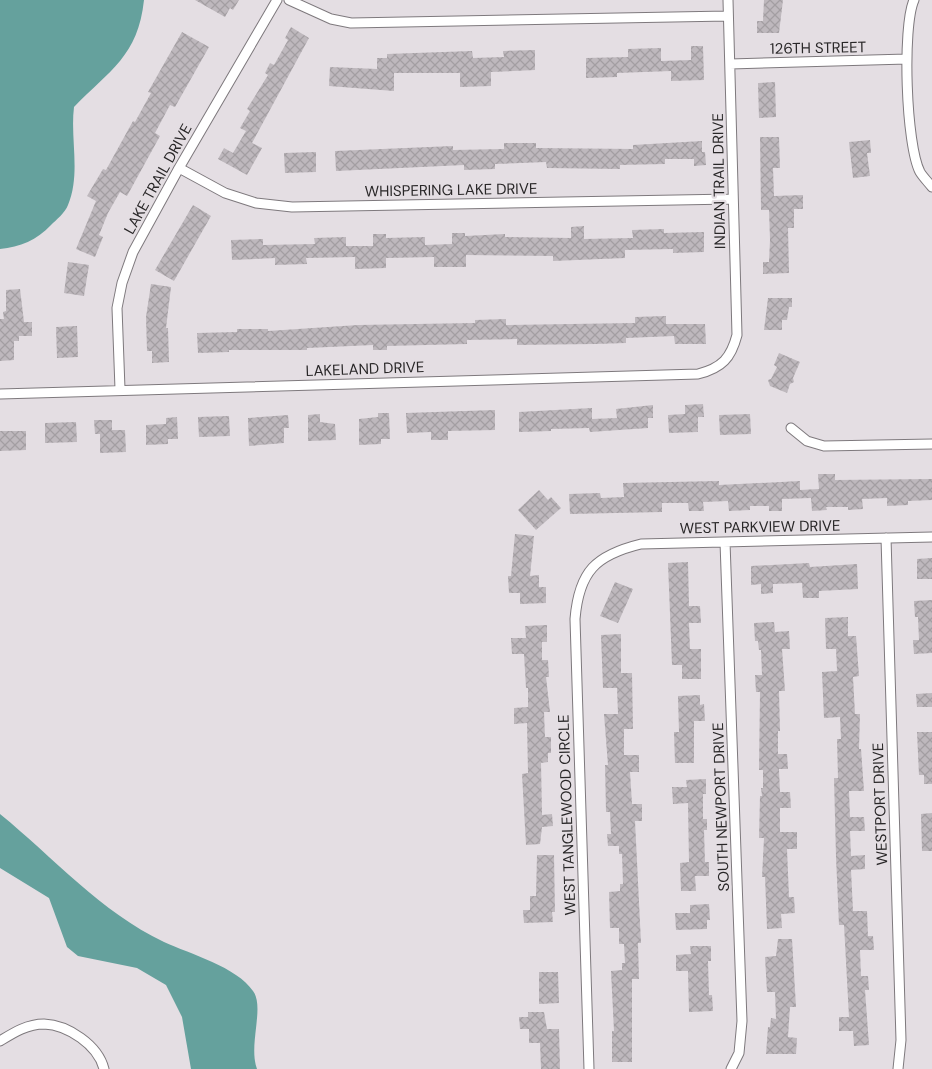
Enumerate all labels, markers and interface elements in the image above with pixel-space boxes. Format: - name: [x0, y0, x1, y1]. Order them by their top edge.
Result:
- street label: 126TH STREET: [770, 37, 866, 59]
- street label: INDIAN TRAIL DRIVE: [708, 113, 730, 249]
- street label: LAKE TRAIL DRIVE: [119, 120, 197, 238]
- street label: WHISPERING LAKE DRIVE: [365, 178, 537, 202]
- street label: LAKELAND DRIVE: [305, 357, 425, 381]
- street label: WEST PARKVIEW DRIVE: [680, 516, 840, 538]
- street label: WEST TANGLEWOOD CIRCLE: [553, 714, 581, 916]
- street label: SOUTH NEWPORT DRIVE: [708, 722, 734, 892]
- street label: WESTPORT DRIVE: [868, 742, 892, 866]

